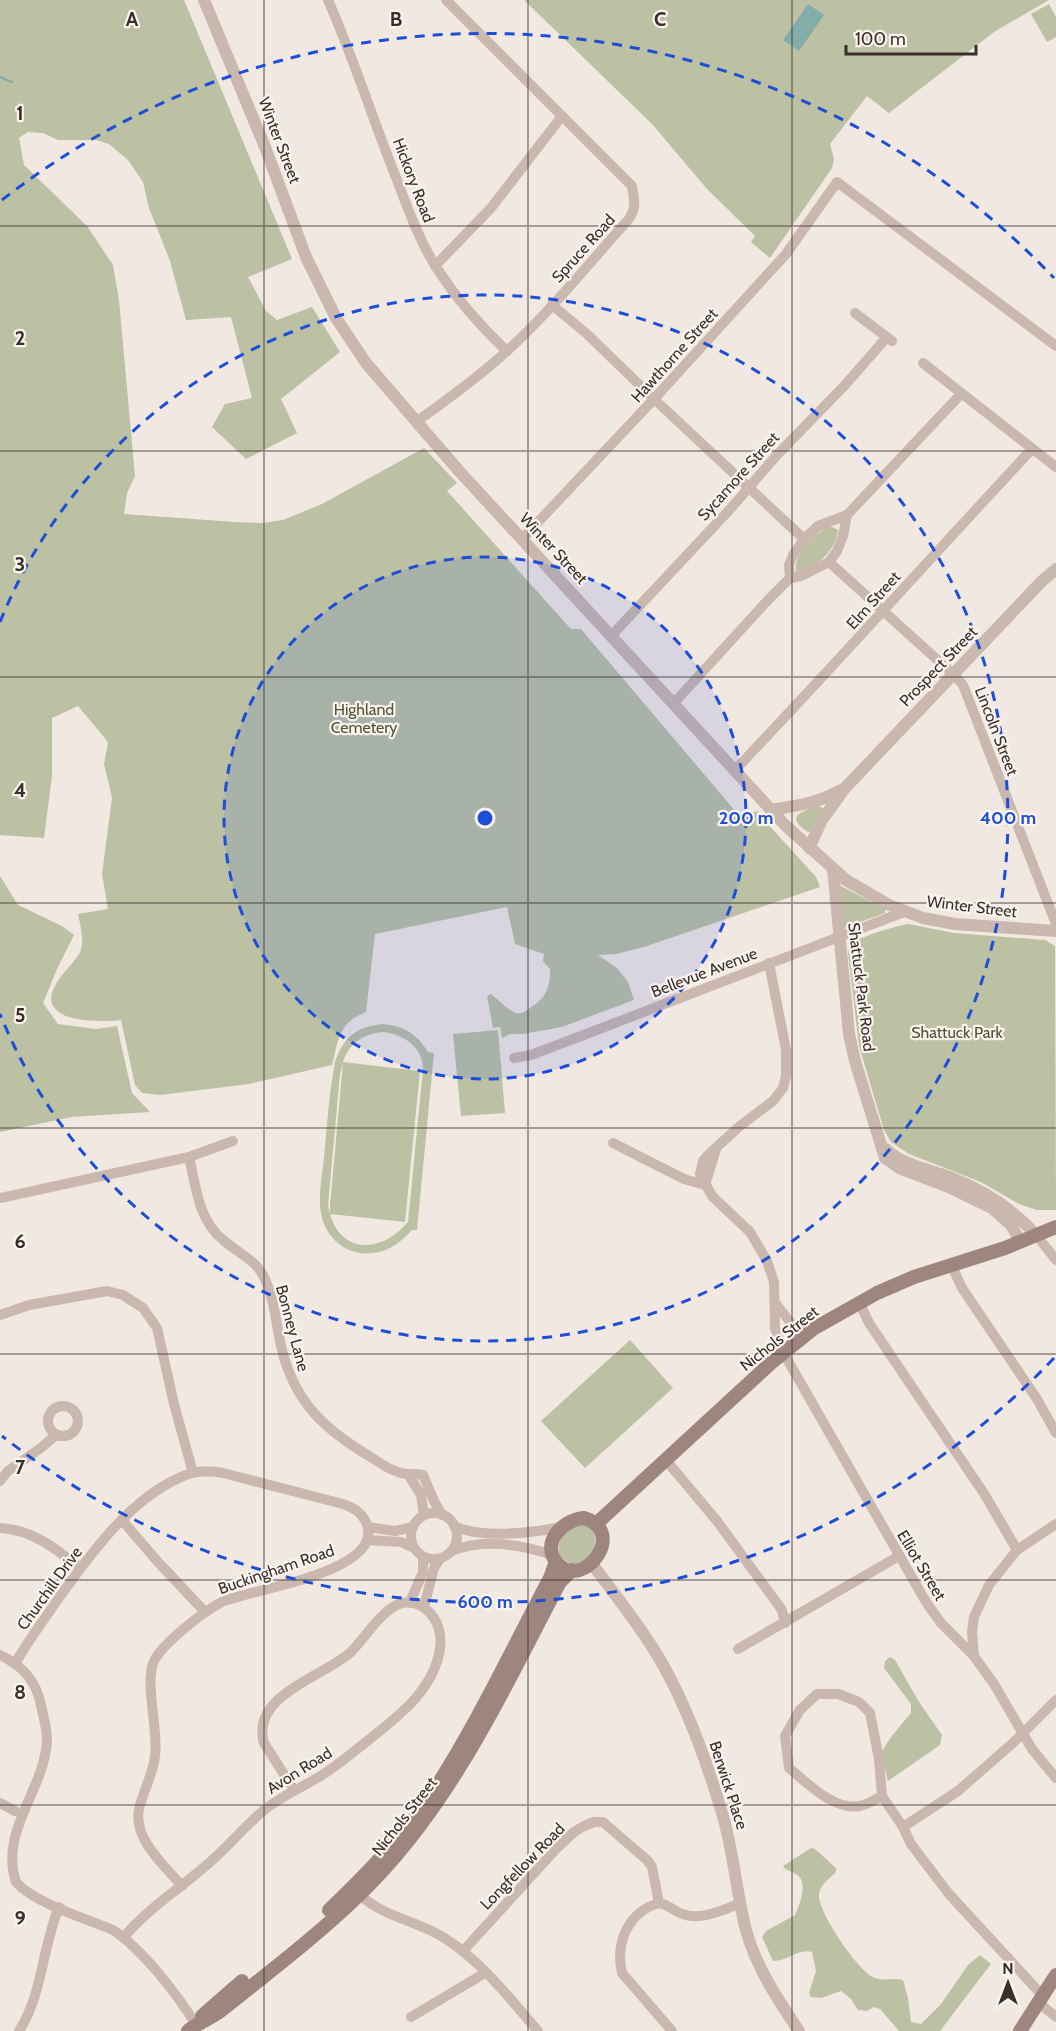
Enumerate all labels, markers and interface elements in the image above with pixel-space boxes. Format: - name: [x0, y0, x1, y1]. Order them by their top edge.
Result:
- text: A: [126, 7, 139, 31]
- text: B: [390, 7, 402, 31]
- text: C: [654, 7, 666, 31]
- scale bar: [846, 18, 976, 56]
- text: 100 m: [855, 28, 906, 50]
- street label: Winter Street: [254, 95, 305, 186]
- text: 1: [16, 101, 24, 125]
- street label: Hickory Road: [389, 135, 438, 225]
- street label: Spruce Road: [548, 210, 619, 286]
- street label: Hawthorne Street: [627, 304, 722, 406]
- text: 2: [15, 326, 25, 350]
- street label: Sycamore Street: [694, 428, 783, 525]
- street label: Winter Street: [516, 509, 592, 588]
- text: 3: [15, 552, 25, 576]
- street label: Elm Street: [842, 567, 905, 633]
- street label: Prospect Street: [895, 622, 982, 710]
- street label: Lincoln Street: [971, 684, 1022, 779]
- park label: Highland Cemetery: [331, 700, 397, 737]
- text: 4: [14, 778, 26, 802]
- text: 200 m: [719, 807, 773, 829]
- text: 400 m: [980, 807, 1036, 829]
- centre of rings: [475, 808, 495, 828]
- street label: Winter Street: [926, 892, 1019, 922]
- street label: Shattuck Park Road: [844, 921, 879, 1053]
- street label: Bellevue Avenue: [648, 944, 760, 1001]
- text: 5: [15, 1003, 25, 1027]
- park label: Shattuck Park: [911, 1023, 1004, 1042]
- text: 6: [14, 1229, 26, 1253]
- street label: Bonney Lane: [272, 1283, 313, 1374]
- street label: Nichols Street: [736, 1301, 823, 1375]
- text: 7: [15, 1455, 26, 1479]
- street label: Elliot Street: [893, 1527, 950, 1604]
- street label: Buckingham Road: [216, 1541, 337, 1598]
- street label: Churchill Drive: [13, 1543, 86, 1634]
- text: 600 m: [457, 1591, 513, 1613]
- text: 8: [14, 1680, 26, 1704]
- street label: Berwick Place: [705, 1739, 752, 1832]
- street label: Avon Road: [263, 1743, 335, 1798]
- street label: Nichols Street: [368, 1773, 441, 1859]
- street label: Longfellow Road: [476, 1819, 568, 1914]
- text: 9: [14, 1906, 26, 1930]
- north arrow: [978, 1953, 1038, 2013]
- text: N: [1002, 1959, 1014, 1978]

